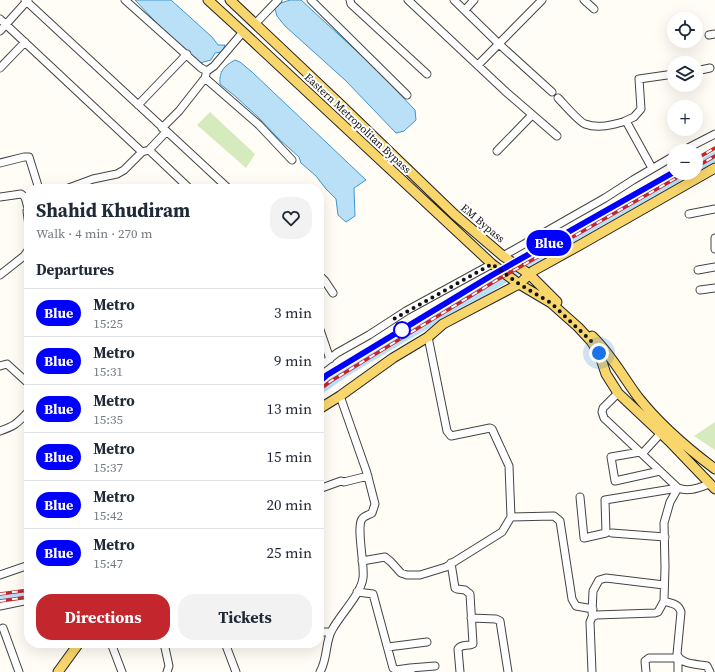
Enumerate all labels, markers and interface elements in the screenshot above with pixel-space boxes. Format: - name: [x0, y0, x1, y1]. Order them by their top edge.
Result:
- map controls: [667, 12, 703, 180]
- button: locate: [667, 12, 703, 48]
- button: layers: [667, 56, 703, 92]
- street label: Eastern Metropolitan Bypass: [301, 70, 414, 177]
- button: +: [667, 100, 703, 136]
- button: −: [667, 144, 703, 180]
- text: Shahid Khudiram: [36, 197, 190, 223]
- button: heart: [270, 197, 312, 239]
- street label: EM Bypass: [458, 201, 508, 246]
- text: Walk · 4 min · 270 m: [36, 225, 152, 242]
- line badge: Blue: [521, 230, 577, 256]
- text: Blue: [534, 233, 564, 253]
- text: Departures: [36, 259, 114, 280]
- text: Metro: [93, 294, 135, 315]
- text: 3 min: [274, 302, 312, 323]
- text: Blue: [44, 303, 73, 323]
- text: 15:25: [93, 315, 123, 332]
- unlabelled marker: [393, 321, 411, 339]
- text: Metro: [93, 342, 135, 363]
- your location: [589, 343, 609, 363]
- text: 9 min: [274, 350, 312, 371]
- text: Blue: [44, 351, 73, 371]
- text: 15:31: [93, 363, 123, 380]
- text: Metro: [93, 390, 135, 411]
- text: 13 min: [266, 398, 312, 419]
- text: Blue: [44, 399, 73, 419]
- text: 15:35: [93, 411, 123, 428]
- text: Metro: [93, 438, 135, 459]
- text: 15 min: [266, 446, 312, 467]
- text: Blue: [44, 447, 73, 467]
- text: 15:37: [93, 459, 123, 476]
- text: Metro: [93, 486, 135, 507]
- text: 20 min: [266, 494, 312, 515]
- text: Blue: [44, 495, 73, 515]
- text: 15:42: [93, 507, 123, 524]
- text: Metro: [93, 534, 135, 555]
- text: 25 min: [266, 542, 312, 563]
- text: Blue: [44, 543, 73, 563]
- text: 15:47: [93, 555, 123, 572]
- button: Directions: [36, 594, 170, 640]
- button: Tickets: [178, 594, 312, 640]

